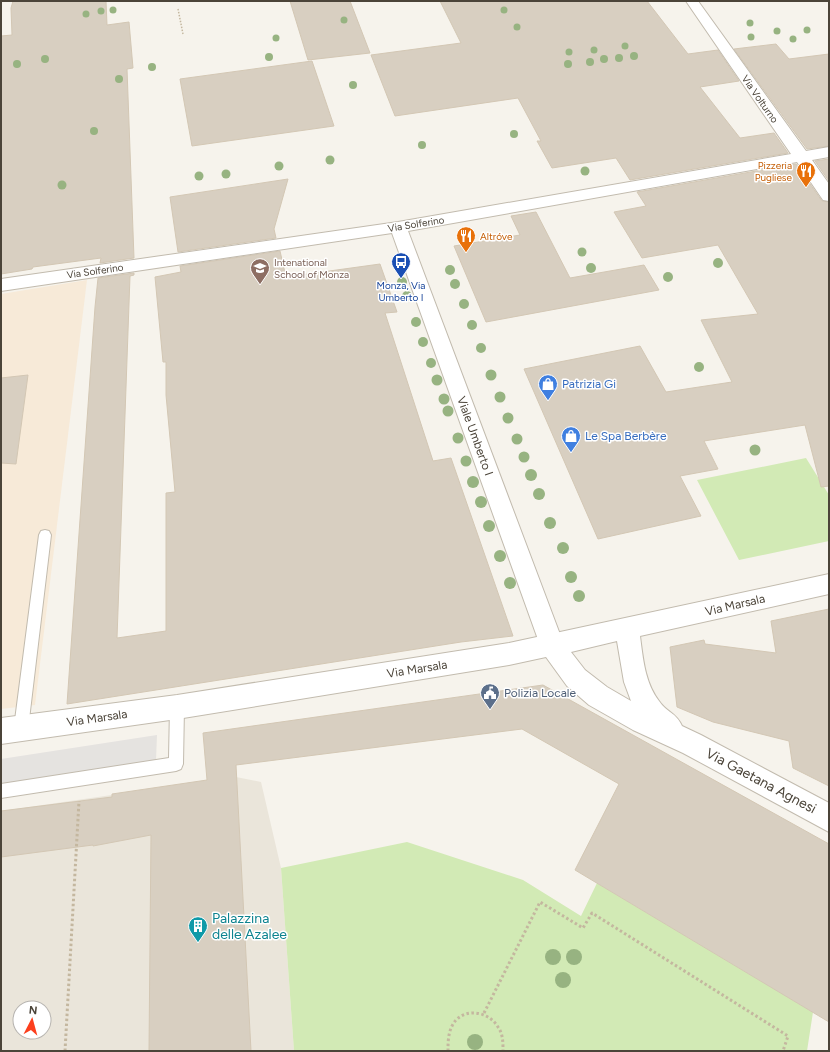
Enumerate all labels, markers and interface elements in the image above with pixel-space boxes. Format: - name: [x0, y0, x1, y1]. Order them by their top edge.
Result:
- street label: Via Volturno: [739, 73, 781, 126]
- place label: Pizzeria Pugliese: [755, 159, 793, 184]
- restaurant icon: Pizzeria Pugliese: [795, 160, 817, 188]
- street label: Via Solferino: [387, 213, 445, 235]
- restaurant icon: Altróve: [455, 225, 477, 253]
- place label: Altróve: [480, 230, 513, 243]
- bus stop icon: Monza, Via Umberto I: [390, 251, 412, 279]
- place label: Intenational School of Monza: [274, 256, 349, 281]
- school or university icon: Intenational School of Monza: [249, 257, 271, 285]
- street label: Via Solferino: [66, 261, 124, 281]
- place label: Monza, Via Umberto I: [377, 279, 425, 304]
- shop icon: Patrizia Gi: [537, 373, 559, 401]
- place label: Patrizia Gi: [562, 377, 616, 391]
- street label: Viale Umberto I: [454, 394, 496, 478]
- shop icon: Le Spa Berbère: [560, 425, 582, 453]
- place label: Le Spa Berbère: [585, 429, 667, 443]
- street label: Via Marsala: [704, 591, 766, 619]
- street label: Via Marsala: [386, 657, 448, 681]
- public building icon: Polizia Locale: [479, 682, 501, 710]
- place label: Polizia Locale: [504, 686, 576, 700]
- street label: Via Marsala: [66, 707, 128, 729]
- street label: Via Gaetana Agnesi: [703, 745, 819, 817]
- place label: Palazzina delle Azalee: [212, 910, 287, 943]
- building icon: Palazzina delle Azalee: [187, 915, 209, 943]
- north arrow: [12, 1000, 52, 1040]
- text: N: [28, 1004, 38, 1017]

